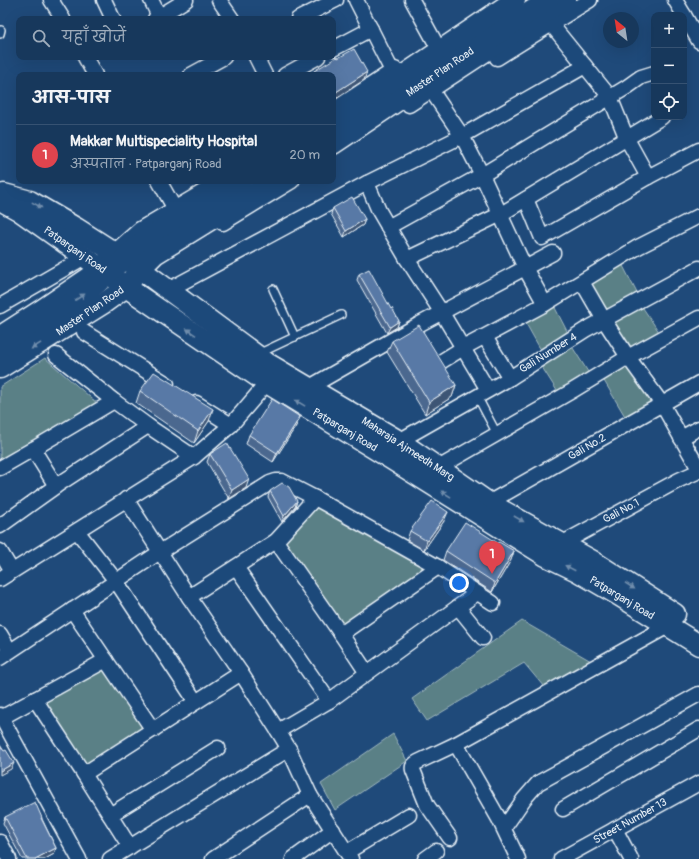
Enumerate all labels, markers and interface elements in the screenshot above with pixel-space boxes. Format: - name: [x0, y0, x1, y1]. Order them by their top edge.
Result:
- north arrow: [603, 12, 639, 48]
- map controls: [651, 12, 687, 120]
- button: +: [651, 12, 687, 48]
- search box: [16, 16, 336, 60]
- icon: search: [30, 27, 52, 49]
- text: यहाँ खोजें: [62, 28, 126, 47]
- street label: Master Plan Road: [404, 45, 476, 99]
- button: −: [651, 48, 687, 84]
- button: locate: [651, 84, 687, 120]
- text: आस-पास: [32, 87, 110, 108]
- text: Makkar Multispeciality Hospital: [70, 132, 258, 151]
- text: 1: [42, 147, 48, 163]
- text: 20 m: [289, 147, 320, 163]
- text: अस्पताल · Patparganj Road: [70, 156, 222, 172]
- one-way arrow: [31, 202, 43, 208]
- street label: Patparganj Road: [41, 224, 109, 276]
- street label: Master Plan Road: [54, 284, 126, 338]
- one-way arrow: [74, 293, 86, 300]
- one-way arrow: [186, 328, 197, 336]
- street label: Gali Number 4: [517, 330, 580, 376]
- one-way arrow: [31, 342, 41, 350]
- one-way arrow: [294, 400, 306, 407]
- street label: Patparganj Road: [310, 406, 380, 454]
- street label: Maharaja Ajmeedh Marg: [359, 414, 457, 484]
- street label: Gali No.2: [566, 431, 608, 463]
- one-way arrow: [440, 490, 452, 497]
- street label: Gali No.1: [601, 496, 641, 526]
- one-way arrow: [513, 516, 525, 523]
- pin: 1: [479, 541, 505, 574]
- one-way arrow: [564, 564, 575, 571]
- your location: [449, 573, 469, 593]
- street label: Patparganj Road: [587, 574, 657, 622]
- one-way arrow: [625, 582, 636, 589]
- street label: Street Number 13: [591, 795, 669, 847]

